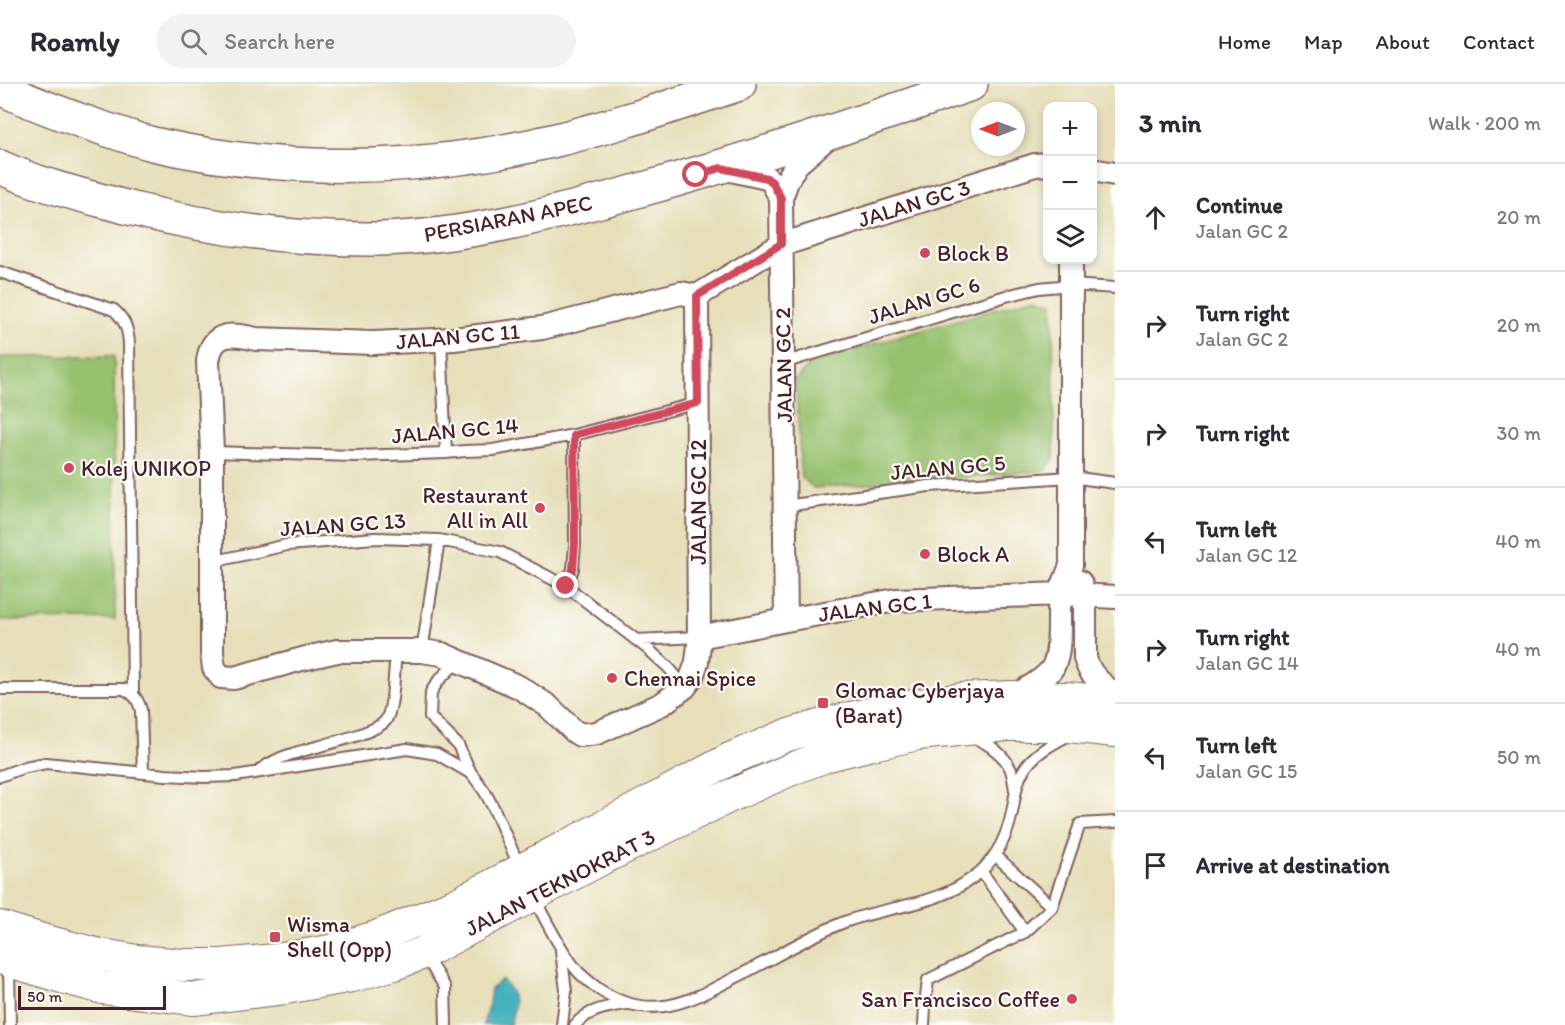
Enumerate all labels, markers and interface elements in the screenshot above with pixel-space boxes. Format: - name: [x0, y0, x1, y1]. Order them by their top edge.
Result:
- search box: [156, 14, 576, 68]
- text: Roamly: [30, 24, 120, 58]
- icon: search: [177, 25, 210, 58]
- text: Search here: [225, 28, 335, 55]
- text: Home: [1218, 29, 1271, 54]
- text: Map: [1304, 29, 1343, 54]
- text: About: [1376, 29, 1430, 54]
- text: Contact: [1463, 29, 1535, 54]
- north arrow: [971, 102, 1025, 156]
- map controls: [1043, 102, 1097, 264]
- button: +: [1043, 102, 1097, 156]
- text: 3 min: [1139, 107, 1201, 139]
- text: Walk · 200 m: [1428, 111, 1541, 135]
- button: −: [1043, 156, 1097, 210]
- route start: [682, 161, 708, 187]
- street label: JALAN GC 3: [855, 174, 973, 233]
- street label: PERSIARAN APEC: [422, 189, 595, 248]
- text: Continue: [1196, 192, 1283, 219]
- icon: ahead: [1139, 201, 1172, 234]
- text: 20 m: [1497, 205, 1541, 229]
- button: layers: [1043, 210, 1097, 264]
- text: Jalan GC 2: [1196, 219, 1288, 243]
- place label: Block B: [937, 240, 1009, 267]
- marker: Block B: [918, 246, 932, 260]
- street label: JALAN GC 6: [865, 271, 983, 330]
- text: Turn right: [1196, 300, 1290, 327]
- street label: JALAN GC 2: [769, 307, 798, 423]
- icon: right: [1139, 309, 1172, 342]
- text: 20 m: [1497, 313, 1541, 337]
- street label: JALAN GC 11: [395, 318, 521, 355]
- text: Jalan GC 2: [1196, 327, 1288, 351]
- street label: JALAN GC 14: [391, 412, 520, 449]
- icon: right: [1139, 417, 1172, 450]
- text: Turn right: [1196, 420, 1290, 447]
- text: 30 m: [1496, 421, 1541, 445]
- street label: JALAN GC 12: [685, 439, 712, 565]
- street label: JALAN GC 5: [889, 449, 1007, 486]
- place label: Kolej UNIKOP: [81, 455, 211, 482]
- marker: Kolej UNIKOP: [62, 461, 76, 475]
- place label: Restaurant All in All: [422, 482, 528, 534]
- marker: Restaurant All in All: [533, 501, 547, 515]
- street label: JALAN GC 13: [279, 507, 407, 542]
- text: Turn left: [1196, 516, 1277, 543]
- icon: left: [1139, 525, 1172, 558]
- text: 40 m: [1495, 529, 1541, 553]
- place label: Block A: [937, 541, 1009, 568]
- text: Jalan GC 12: [1196, 543, 1297, 567]
- marker: Block A: [918, 547, 932, 561]
- route end: [552, 572, 578, 598]
- street label: JALAN GC 1: [817, 587, 933, 628]
- text: Turn right: [1196, 624, 1290, 651]
- icon: right: [1139, 633, 1172, 666]
- text: 40 m: [1495, 637, 1541, 661]
- text: Jalan GC 14: [1196, 651, 1299, 675]
- place label: Chennai Spice: [624, 665, 756, 692]
- marker: Chennai Spice: [605, 671, 619, 685]
- place label: Glomac Cyberjaya (Barat): [835, 677, 1005, 729]
- marker: Glomac Cyberjaya (Barat): [816, 696, 830, 710]
- text: Turn left: [1196, 732, 1277, 759]
- icon: left: [1139, 741, 1172, 774]
- text: 50 m: [1497, 745, 1541, 769]
- text: Jalan GC 15: [1196, 759, 1297, 783]
- street label: JALAN TEKNOKRAT 3: [461, 823, 660, 942]
- icon: arrive: [1139, 849, 1172, 882]
- text: Arrive at destination: [1196, 852, 1390, 879]
- place label: Wisma Shell (Opp): [287, 911, 392, 963]
- marker: Wisma Shell (Opp): [268, 930, 282, 944]
- scale bar: [18, 983, 166, 1010]
- place label: San Francisco Coffee: [861, 986, 1060, 1013]
- text: 50 m: [27, 987, 62, 1006]
- marker: San Francisco Coffee: [1065, 992, 1079, 1006]

